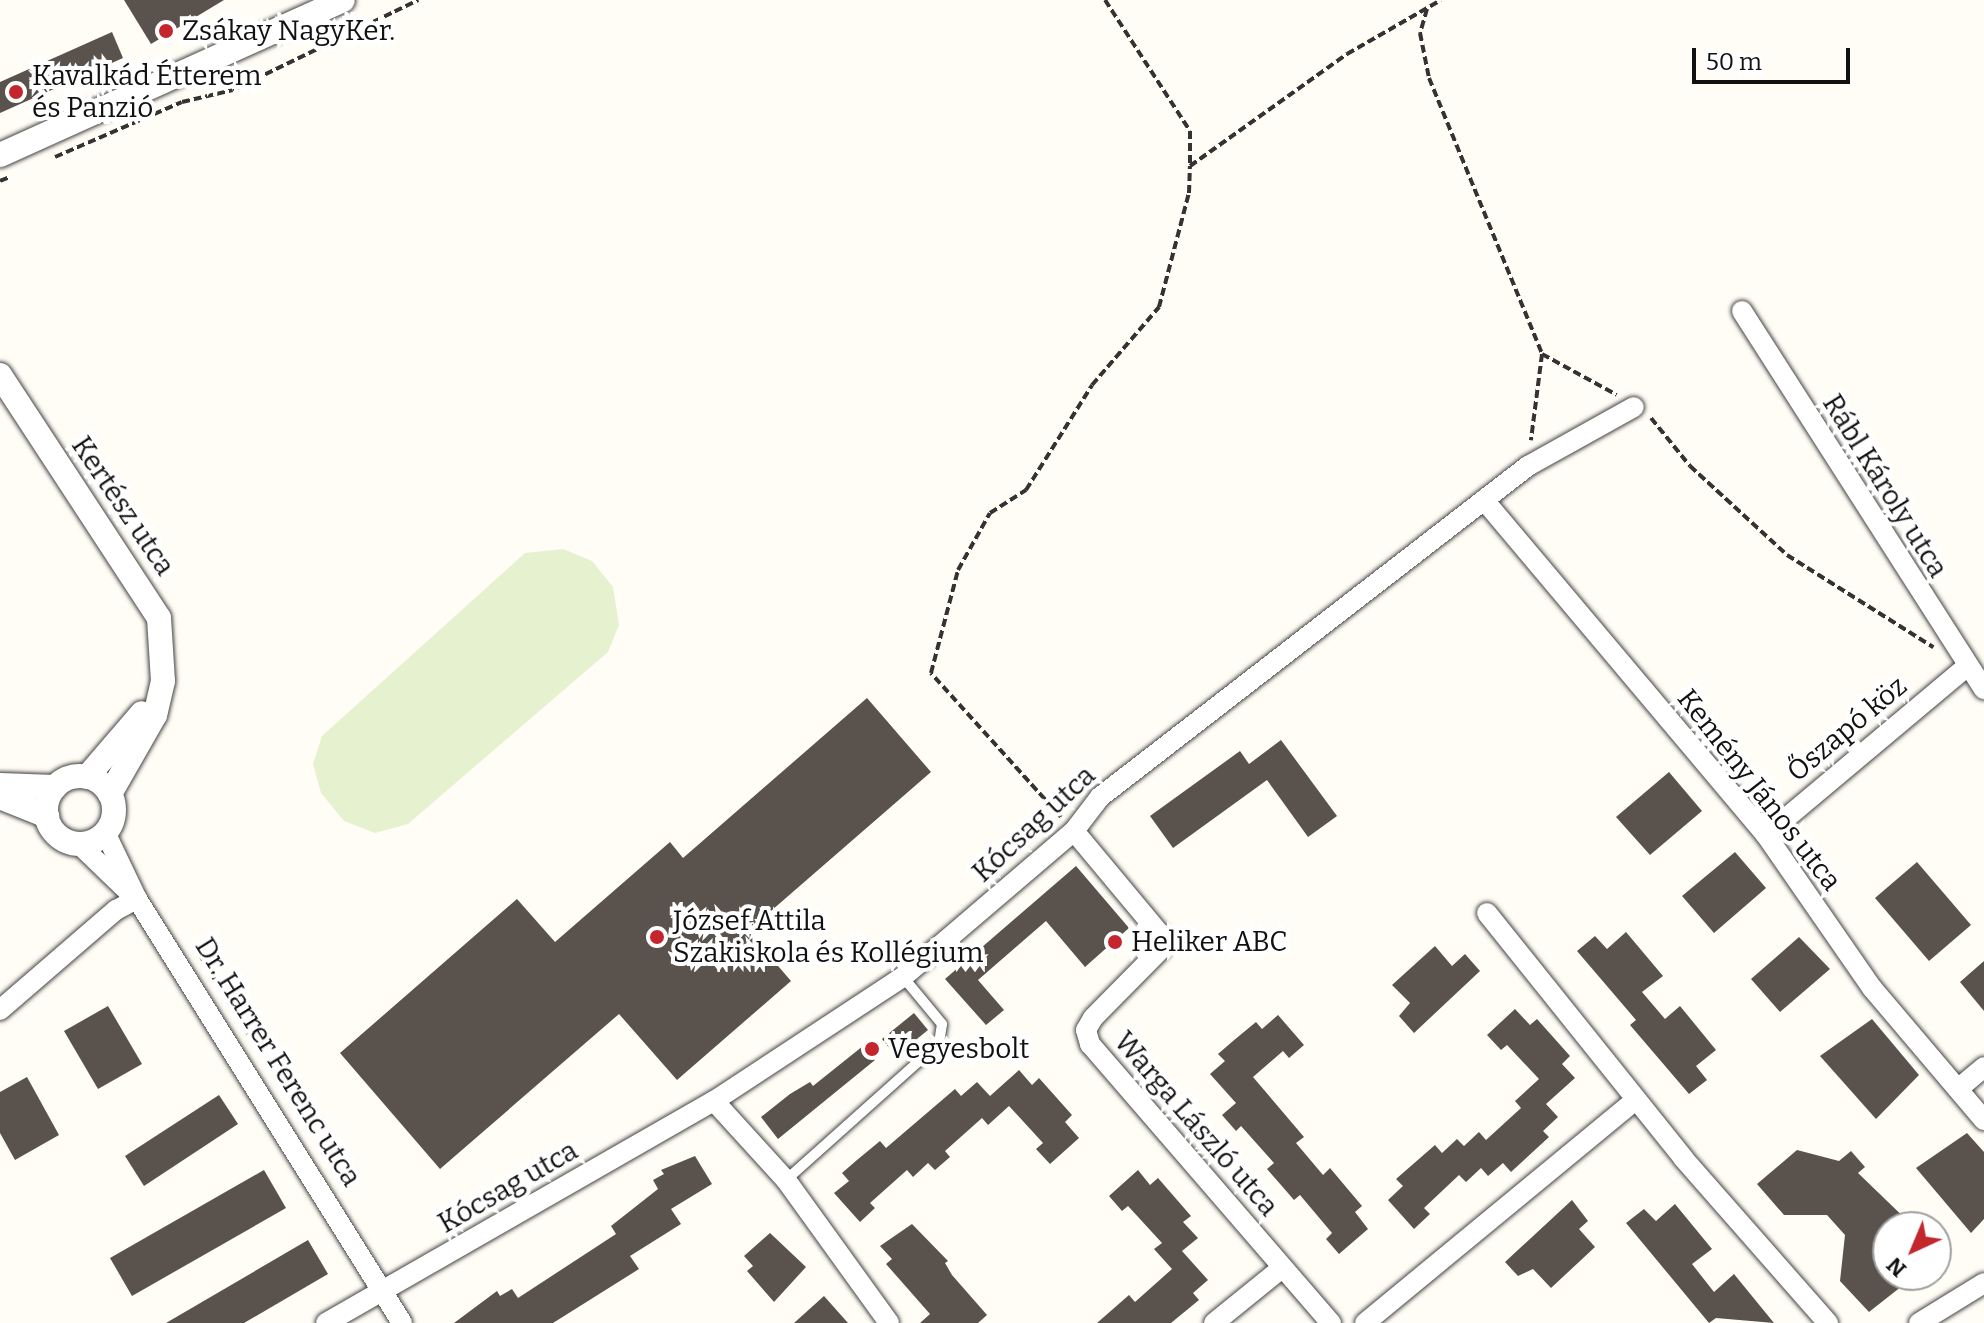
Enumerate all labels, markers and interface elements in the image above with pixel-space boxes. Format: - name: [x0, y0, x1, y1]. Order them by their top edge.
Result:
- place label: Zsákay NagyKer.: [182, 14, 395, 48]
- marker: Zsákay NagyKer.: [157, 22, 175, 40]
- scale bar: [1696, 32, 1854, 82]
- text: 50 m: [1706, 48, 1762, 76]
- place label: Kavalkád Étterem és Panzió: [32, 59, 261, 125]
- marker: Kavalkád Étterem és Panzió: [7, 83, 25, 101]
- street label: Rábl Károly utca: [1815, 388, 1955, 584]
- street label: Kertész utca: [64, 430, 182, 582]
- street label: Őszapó köz: [1780, 669, 1914, 789]
- street label: Kemény János utca: [1670, 683, 1848, 897]
- street label: Kócsag utca: [966, 759, 1102, 889]
- place label: József Attila Szakiskola és Kollégium: [673, 904, 984, 970]
- place label: Heliker ABC: [1131, 925, 1287, 959]
- marker: József Attila Szakiskola és Kollégium: [648, 928, 666, 946]
- street label: Dr. Harrer Ferenc utca: [188, 932, 368, 1192]
- marker: Heliker ABC: [1106, 933, 1124, 951]
- street label: Warga László utca: [1107, 1025, 1285, 1223]
- place label: Vegyesbolt: [888, 1032, 1029, 1066]
- marker: Vegyesbolt: [863, 1040, 881, 1058]
- street label: Kócsag utca: [432, 1134, 584, 1240]
- north arrow: [1872, 1211, 1952, 1291]
- text: N: [1881, 1252, 1912, 1283]

